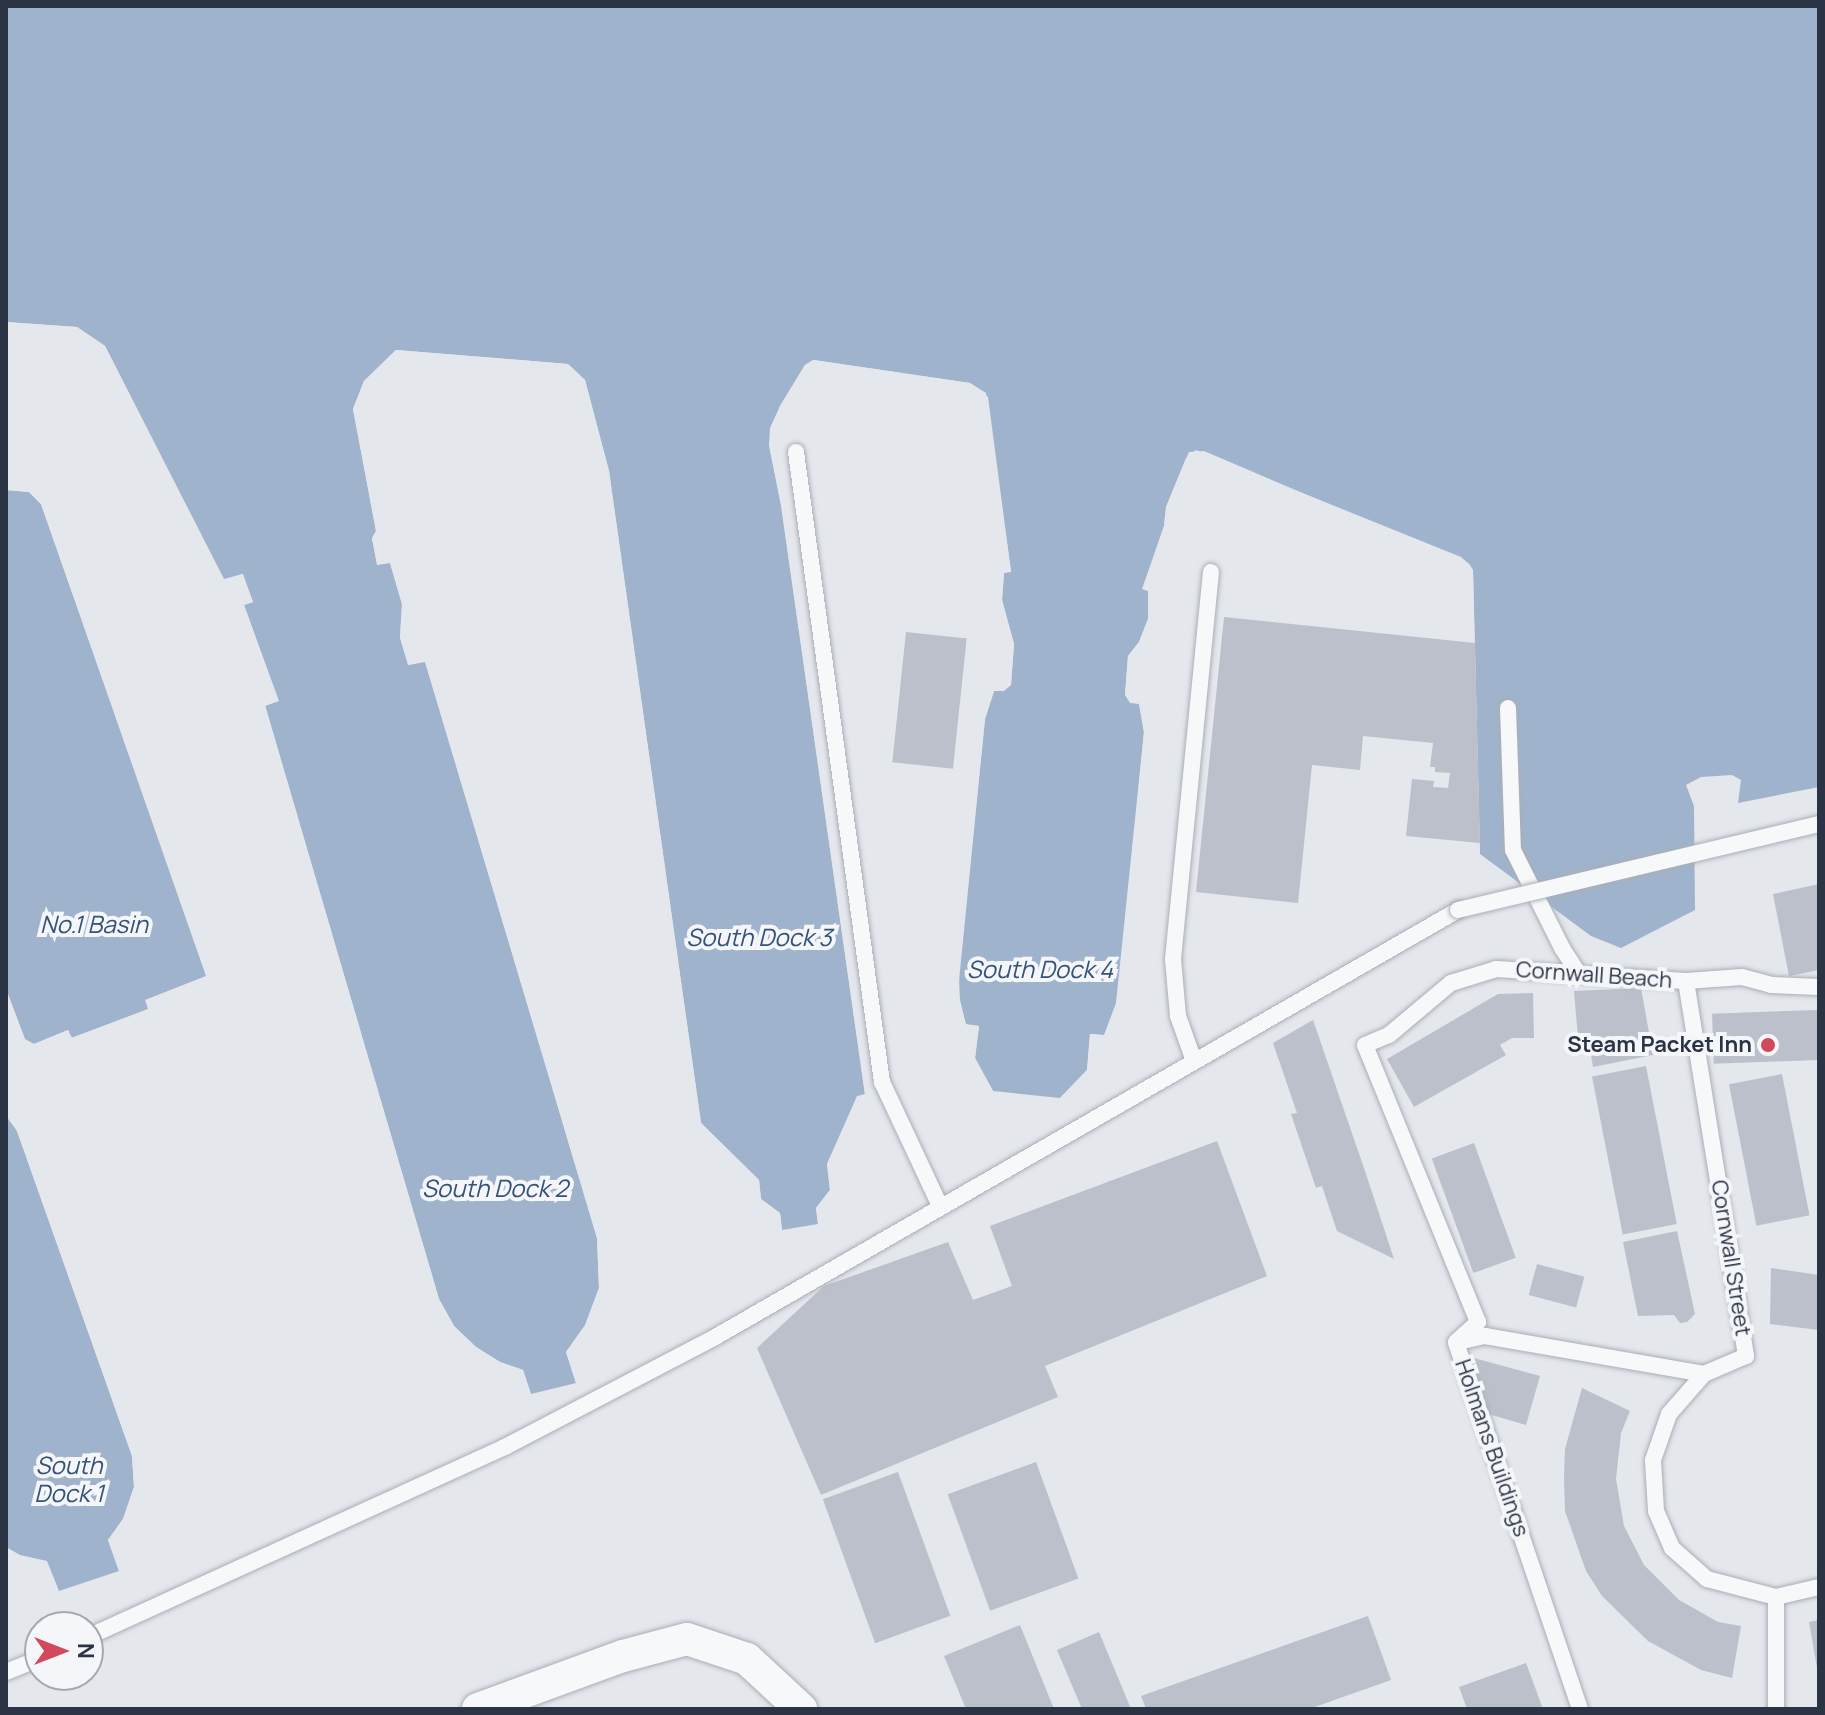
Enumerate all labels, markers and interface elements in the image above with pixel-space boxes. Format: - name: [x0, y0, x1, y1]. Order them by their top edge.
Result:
- water label: No.1 Basin: [40, 910, 148, 938]
- water label: South Dock 3: [686, 923, 832, 951]
- water label: South Dock 4: [967, 955, 1113, 983]
- street label: Cornwall Beach: [1515, 956, 1673, 994]
- place label: Steam Packet Inn: [1567, 1032, 1752, 1058]
- marker: Steam Packet Inn: [1759, 1036, 1777, 1054]
- water label: South Dock 2: [422, 1174, 568, 1202]
- street label: Cornwall Street: [1706, 1178, 1756, 1338]
- street label: Holmans Buildings: [1449, 1356, 1535, 1540]
- water label: South Dock 1: [34, 1451, 104, 1507]
- north arrow: [24, 1611, 104, 1691]
- text: N: [71, 1643, 101, 1659]

